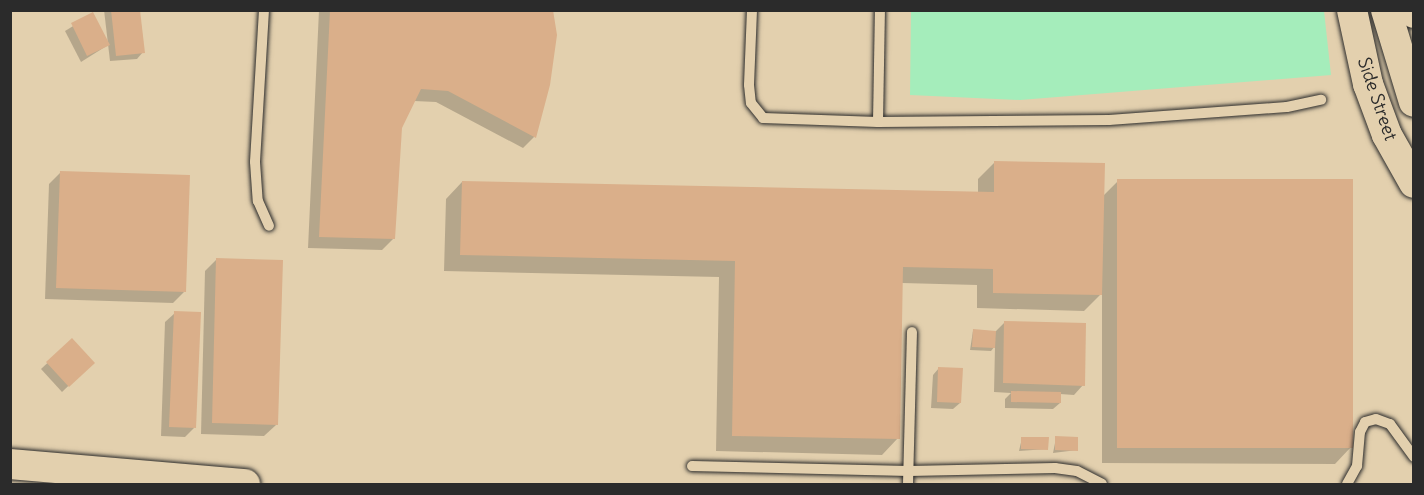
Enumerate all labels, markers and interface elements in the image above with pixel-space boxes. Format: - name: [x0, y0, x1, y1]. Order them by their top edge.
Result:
- street label: Side Street: [1353, 55, 1401, 143]

